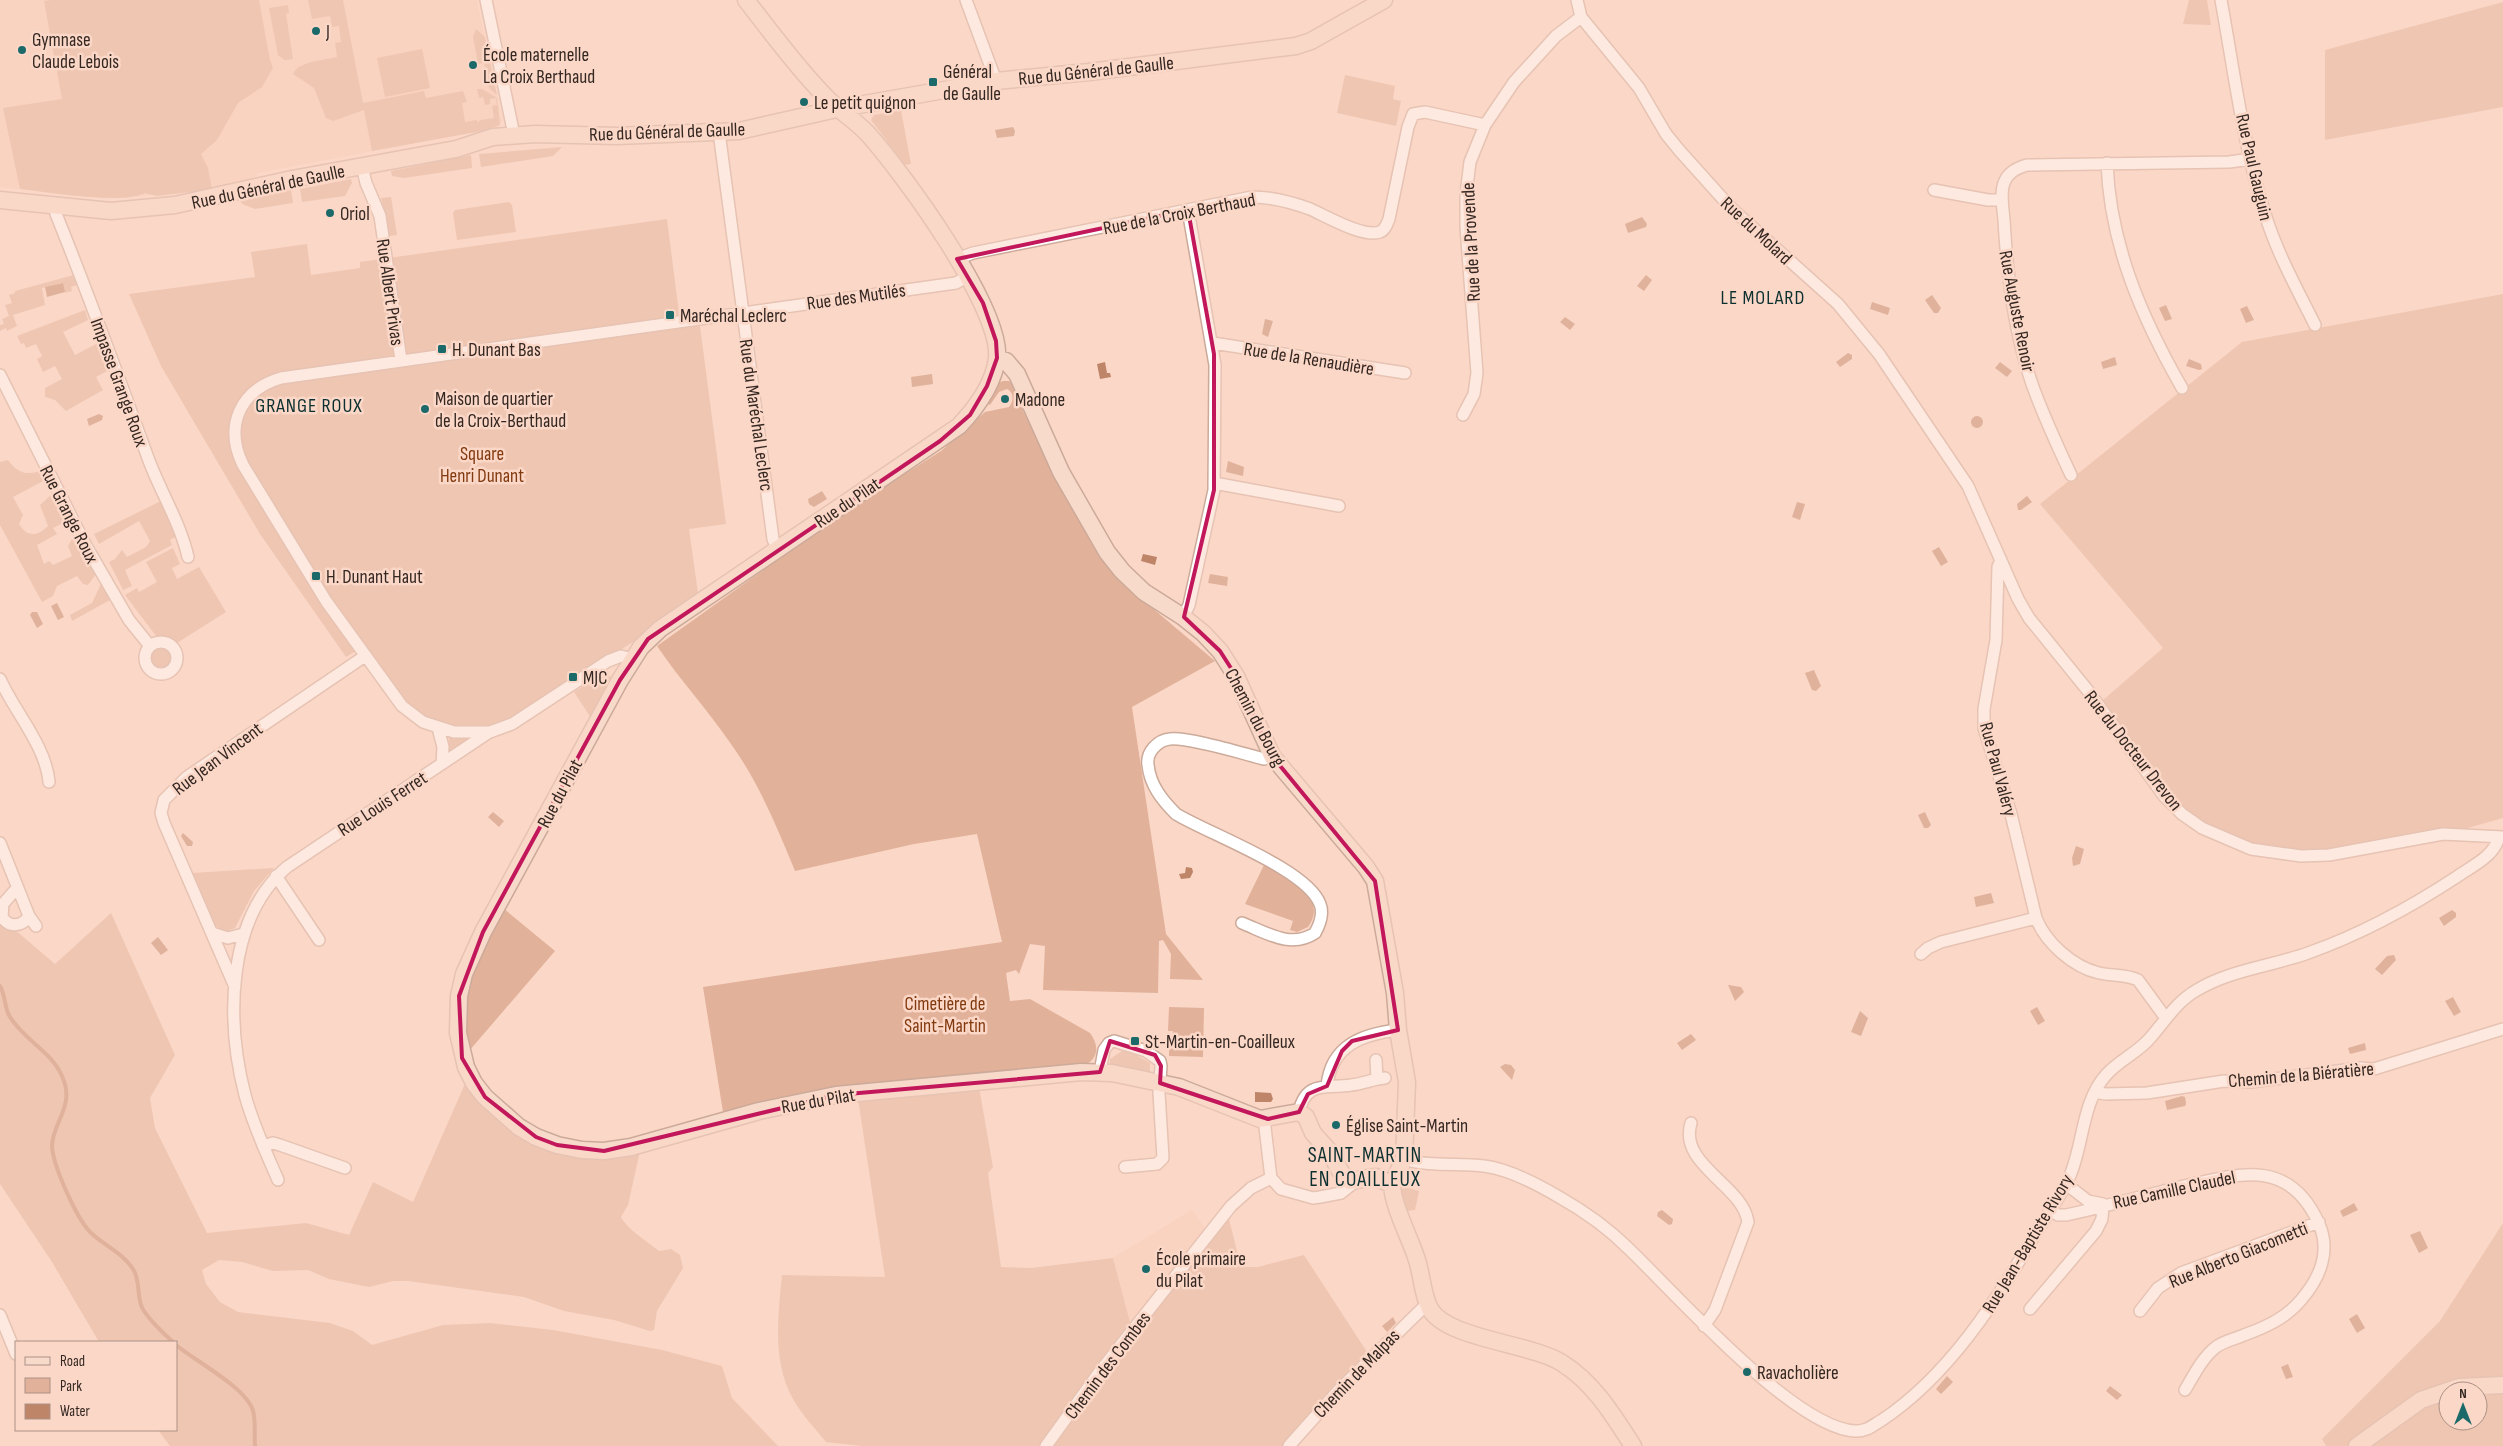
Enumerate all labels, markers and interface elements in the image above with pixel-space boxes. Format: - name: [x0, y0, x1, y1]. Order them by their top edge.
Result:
- place label: J: [325, 21, 330, 44]
- marker: J: [310, 25, 322, 37]
- place label: Gymnase Claude Lebois: [32, 29, 119, 74]
- marker: Gymnase Claude Lebois: [16, 44, 28, 56]
- place label: École maternelle La Croix Berthaud: [483, 44, 595, 89]
- street label: Rue du Général de Gaulle: [1017, 52, 1175, 91]
- marker: École maternelle La Croix Berthaud: [467, 59, 479, 71]
- place label: Général de Gaulle: [943, 61, 1001, 106]
- marker: Général de Gaulle: [927, 76, 939, 88]
- place label: Le petit quignon: [814, 92, 916, 115]
- marker: Le petit quignon: [798, 96, 810, 108]
- street label: Rue Paul Gauguin: [2230, 112, 2277, 223]
- street label: Rue du Général de Gaulle: [589, 118, 745, 147]
- street label: Rue du Général de Gaulle: [190, 160, 347, 215]
- street label: Rue de la Provende: [1457, 182, 1486, 302]
- street label: Rue de la Croix Berthaud: [1101, 188, 1257, 241]
- street label: Rue du Molard: [1715, 192, 1796, 270]
- place label: Oriol: [340, 203, 370, 226]
- marker: Oriol: [324, 207, 336, 219]
- street label: Rue Albert Privas: [371, 237, 408, 347]
- street label: Rue Auguste Renoir: [1993, 249, 2040, 375]
- street label: Rue des Mutilés: [805, 279, 907, 316]
- district label: LE MOLARD: [1721, 286, 1805, 310]
- place label: Maréchal Leclerc: [680, 305, 787, 328]
- marker: Maréchal Leclerc: [664, 309, 676, 321]
- street label: Impasse Grange Roux: [85, 315, 152, 450]
- street label: Rue du Maréchal Leclerc: [733, 338, 778, 493]
- street label: Rue de la Renaudière: [1242, 338, 1375, 381]
- place label: H. Dunant Bas: [452, 339, 541, 362]
- marker: H. Dunant Bas: [436, 343, 448, 355]
- place label: Maison de quartier de la Croix-Berthaud: [435, 388, 566, 433]
- place label: Madone: [1015, 389, 1065, 412]
- marker: Madone: [999, 393, 1011, 405]
- district label: GRANGE ROUX: [255, 394, 363, 418]
- marker: Maison de quartier de la Croix-Berthaud: [419, 403, 431, 415]
- park label: Square Henri Dunant: [440, 443, 524, 488]
- street label: Rue Grange Roux: [34, 462, 103, 568]
- street label: Rue du Pilat: [811, 473, 885, 534]
- place label: H. Dunant Haut: [326, 566, 423, 589]
- marker: H. Dunant Haut: [310, 570, 322, 582]
- street label: Chemin du Bourg: [1219, 665, 1290, 771]
- place label: MJC: [583, 667, 607, 690]
- marker: MJC: [567, 671, 579, 683]
- street label: Rue du Docteur Drevon: [2079, 686, 2187, 815]
- street label: Rue Jean Vincent: [168, 718, 268, 801]
- street label: Rue Paul Valéry: [1974, 720, 2021, 820]
- street label: Rue du Pilat: [533, 755, 588, 832]
- street label: Rue Louis Ferret: [334, 767, 432, 842]
- park label: Cimetière de Saint-Martin: [904, 993, 986, 1038]
- place label: St-Martin-en-Coailleux: [1145, 1031, 1295, 1054]
- marker: St-Martin-en-Coailleux: [1129, 1035, 1141, 1047]
- street label: Chemin de la Biératière: [2227, 1058, 2375, 1093]
- street label: Rue du Pilat: [780, 1084, 857, 1119]
- place label: Église Saint-Martin: [1346, 1115, 1468, 1138]
- marker: Église Saint-Martin: [1330, 1119, 1342, 1131]
- district label: SAINT-MARTIN EN COAILLEUX: [1308, 1143, 1422, 1192]
- street label: Rue Camille Claudel: [2111, 1166, 2237, 1215]
- street label: Rue Jean-Baptiste Rivory: [1978, 1170, 2079, 1317]
- street label: Rue Alberto Giacometti: [2166, 1217, 2311, 1294]
- place label: École primaire du Pilat: [1156, 1248, 1246, 1293]
- marker: École primaire du Pilat: [1140, 1263, 1152, 1275]
- street label: Chemin des Combes: [1060, 1307, 1156, 1424]
- street label: Chemin de Malpas: [1309, 1325, 1405, 1423]
- legend: [15, 1341, 178, 1431]
- text: Road: [60, 1352, 85, 1371]
- place label: Ravacholière: [1757, 1362, 1839, 1385]
- marker: Ravacholière: [1741, 1366, 1753, 1378]
- text: Park: [60, 1377, 82, 1396]
- north arrow: [2438, 1381, 2488, 1431]
- text: N: [2459, 1385, 2467, 1402]
- text: Water: [60, 1402, 91, 1421]

